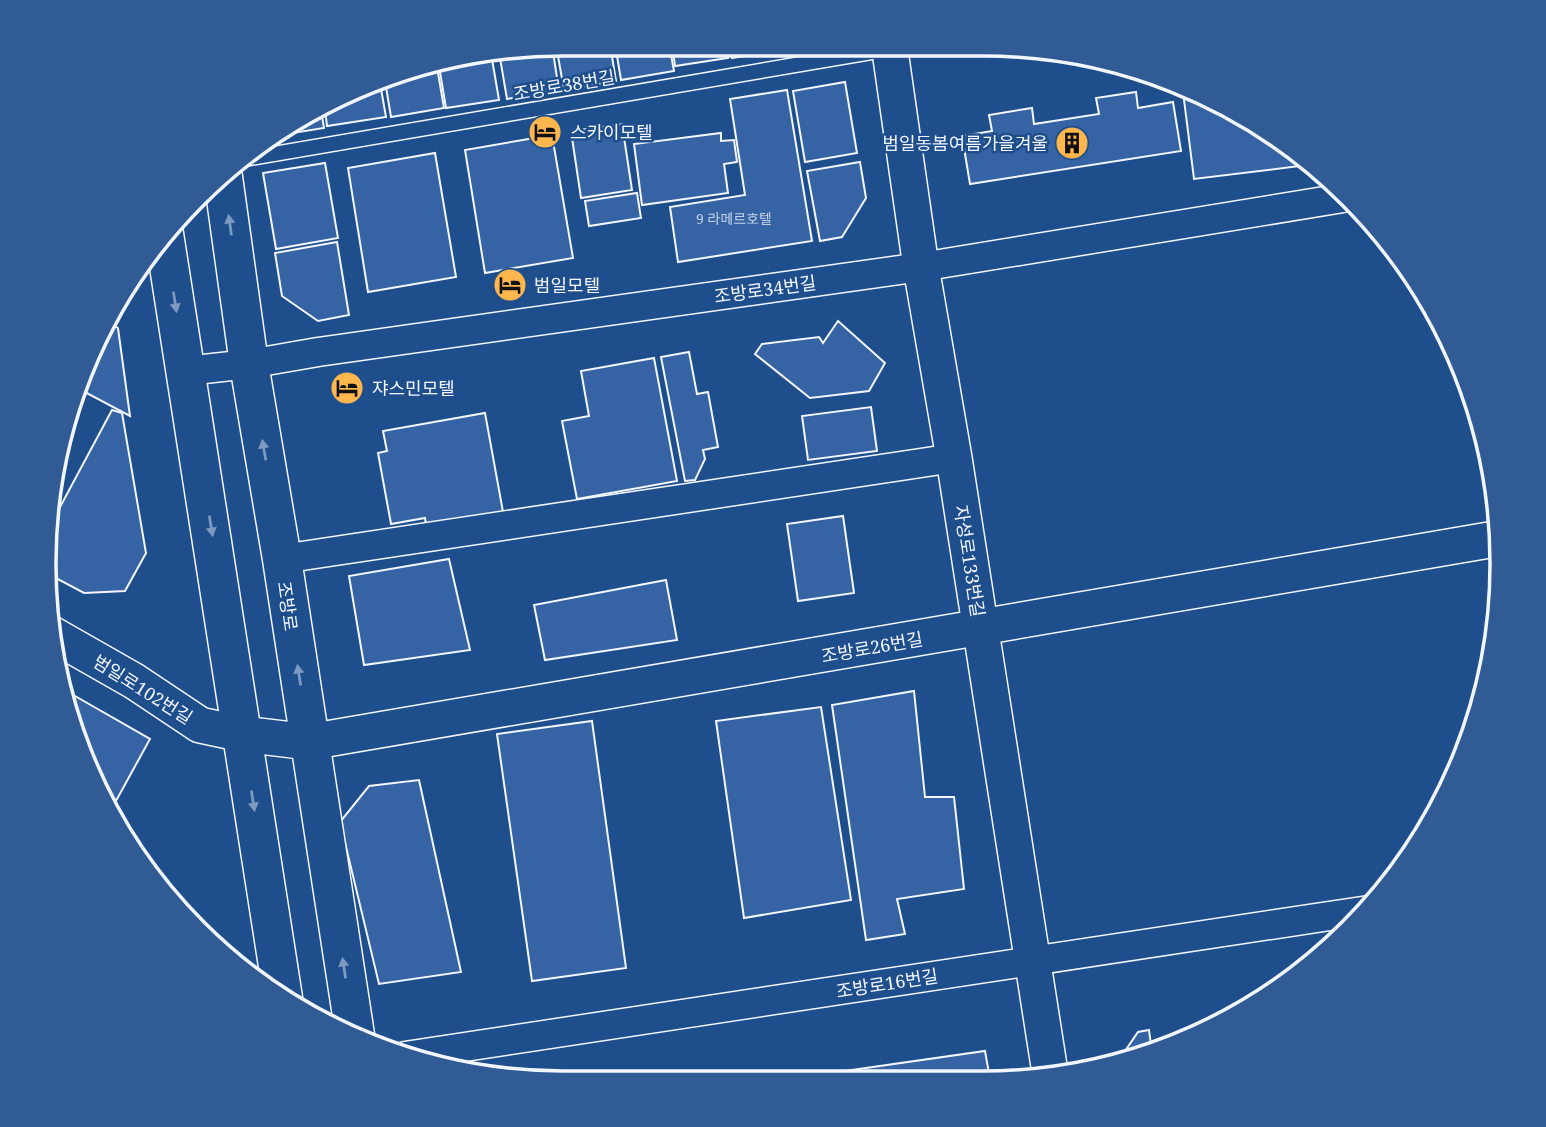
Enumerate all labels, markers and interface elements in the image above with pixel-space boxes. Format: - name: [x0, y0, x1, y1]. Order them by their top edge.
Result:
- street label: 조방로38번길: [511, 64, 617, 106]
- hotel icon: 스카이모텔: [526, 113, 564, 151]
- place label: 스카이모텔: [570, 120, 653, 144]
- building icon: 범일동봄여름가을겨울: [1053, 124, 1091, 162]
- place label: 범일동봄여름가을겨울: [882, 131, 1048, 155]
- house number: 9 라메르호텔: [696, 209, 772, 228]
- one-way arrow: [224, 214, 235, 236]
- hotel icon: 범일모텔: [491, 266, 529, 304]
- street label: 조방로34번길: [712, 270, 818, 308]
- place label: 범일모텔: [534, 273, 600, 297]
- one-way arrow: [170, 291, 181, 313]
- hotel icon: 쟈스민모텔: [328, 369, 366, 407]
- place label: 쟈스민모텔: [372, 376, 455, 400]
- one-way arrow: [258, 439, 269, 461]
- street label: 자성로133번길: [949, 503, 991, 619]
- one-way arrow: [206, 515, 217, 537]
- street label: 조방로: [273, 580, 303, 632]
- street label: 조방로26번길: [819, 626, 925, 668]
- street label: 범일로102번길: [89, 649, 197, 729]
- one-way arrow: [293, 664, 304, 686]
- one-way arrow: [248, 790, 259, 812]
- one-way arrow: [338, 956, 349, 978]
- street label: 조방로16번길: [834, 963, 940, 1003]

